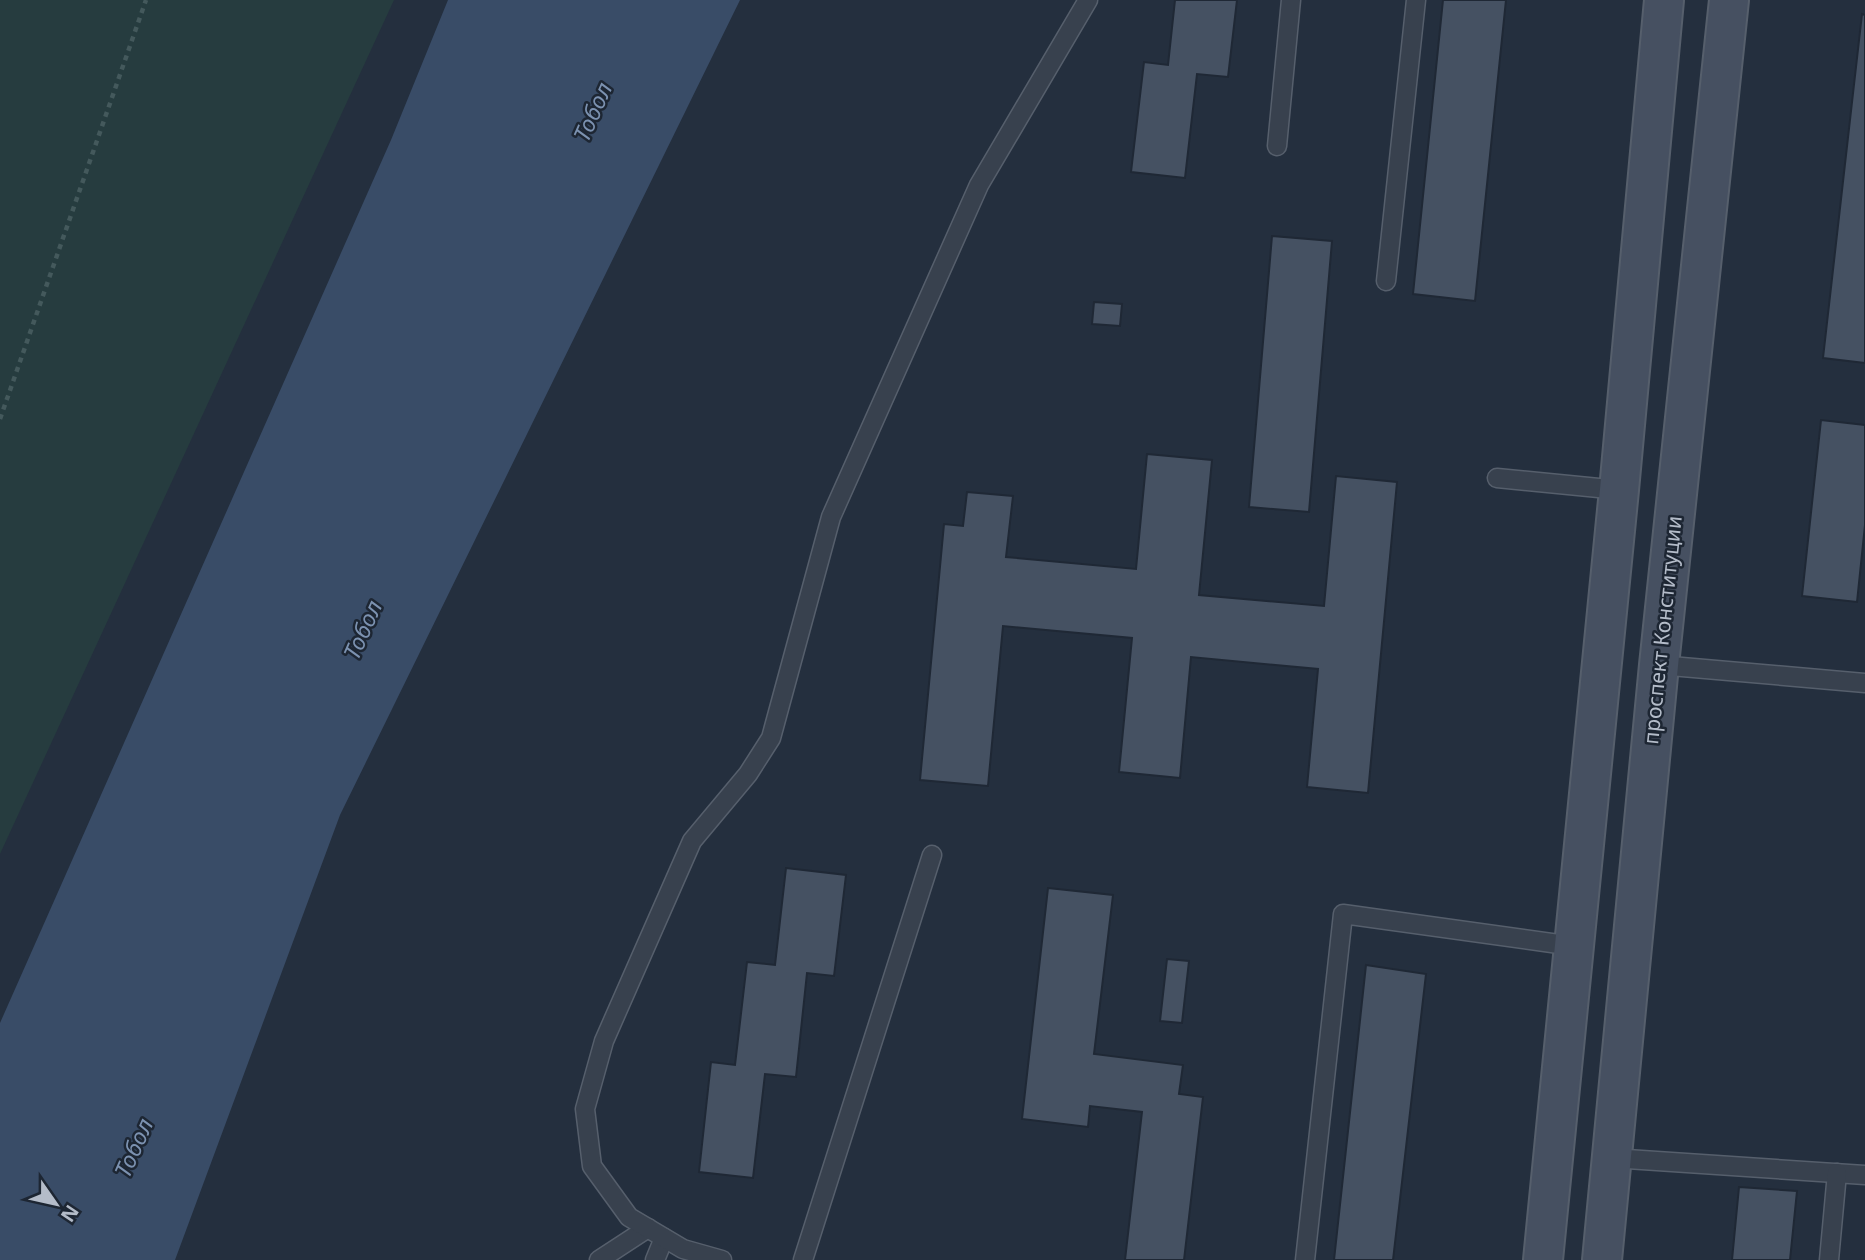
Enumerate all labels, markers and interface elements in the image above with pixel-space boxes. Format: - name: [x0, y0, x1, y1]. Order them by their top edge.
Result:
- water label: Тобол: [565, 77, 619, 146]
- street label: проспект Конституции: [1636, 514, 1688, 746]
- water label: Тобол: [335, 595, 389, 664]
- water label: Тобол: [106, 1113, 160, 1182]
- north arrow: [21, 1169, 91, 1239]
- text: N: [55, 1200, 85, 1227]

